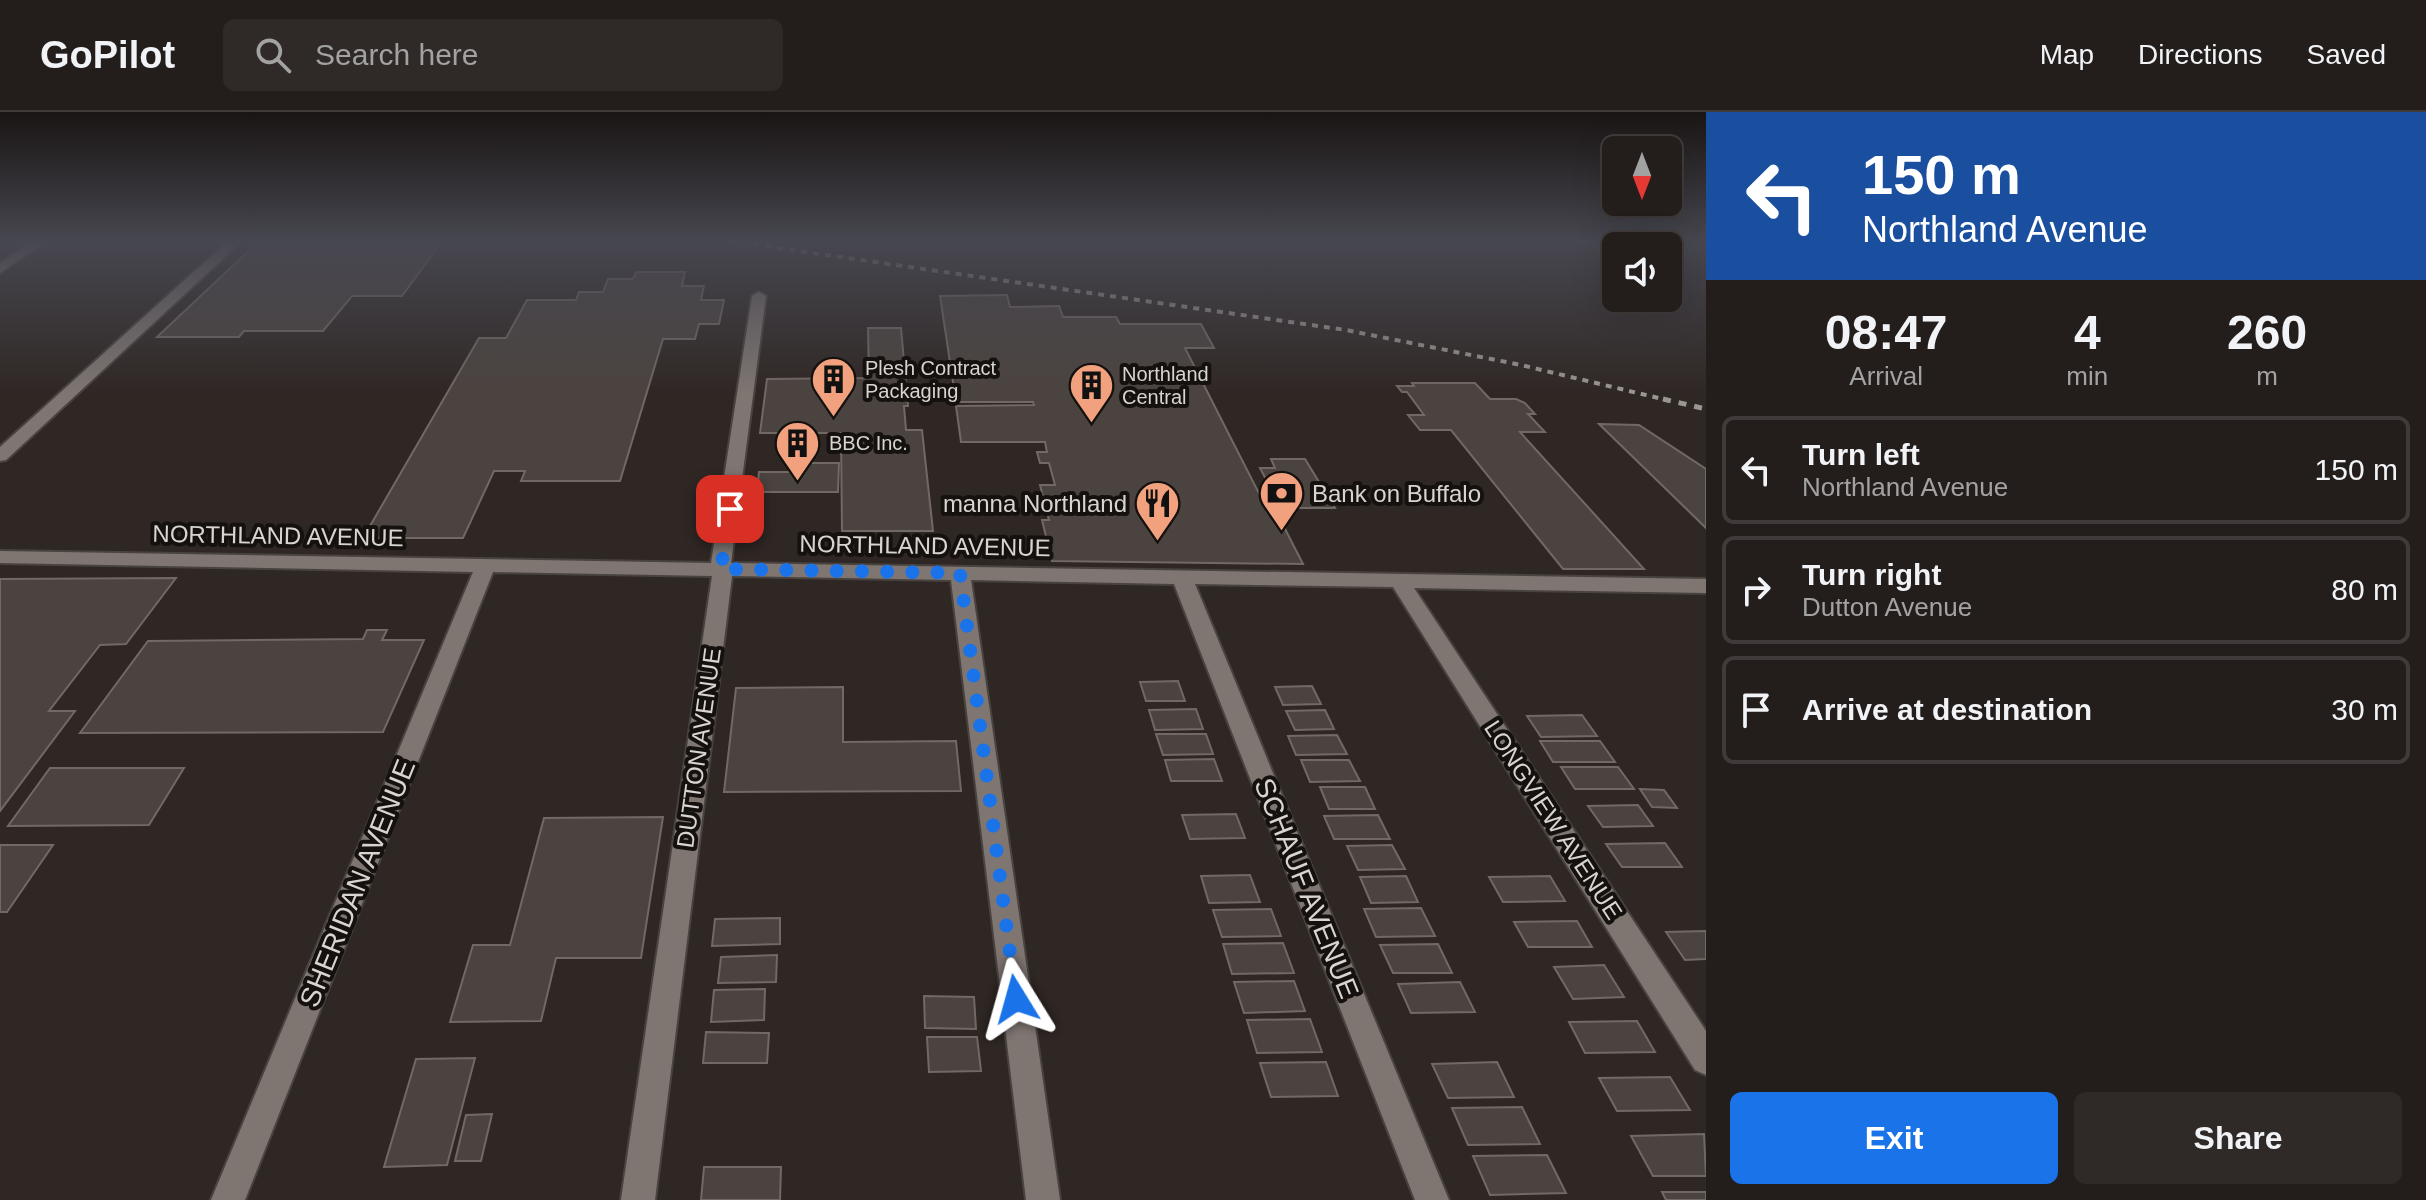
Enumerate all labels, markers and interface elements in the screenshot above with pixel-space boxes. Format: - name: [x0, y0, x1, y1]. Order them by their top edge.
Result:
- search box: [223, 19, 783, 91]
- icon: search: [251, 33, 295, 77]
- text: GoPilot: [40, 34, 175, 76]
- text: Search here: [315, 38, 479, 71]
- text: Map: [2040, 39, 2094, 70]
- text: Directions: [2138, 39, 2263, 70]
- text: Saved: [2307, 39, 2386, 70]
- north arrow: [1602, 136, 1682, 216]
- map controls: [1602, 136, 1682, 312]
- text: 150 m: [1862, 143, 2021, 206]
- icon: left: [1730, 144, 1834, 248]
- text: Northland Avenue: [1862, 209, 2148, 250]
- button: sound: [1602, 232, 1682, 312]
- text: 08:47: [1825, 306, 1948, 359]
- text: 4: [2074, 306, 2101, 359]
- text: 260: [2227, 306, 2307, 359]
- building icon: Plesh Contract Packaging: [810, 355, 858, 418]
- place label: Plesh Contract Packaging: [865, 357, 997, 402]
- building icon: Northland Central: [1067, 361, 1115, 424]
- text: Arrival: [1849, 361, 1923, 391]
- text: min: [2066, 361, 2108, 391]
- text: m: [2256, 361, 2278, 391]
- place label: Northland Central: [1122, 363, 1209, 408]
- building icon: BBC Inc.: [774, 419, 822, 482]
- place label: BBC Inc.: [829, 432, 908, 454]
- text: Turn left: [1802, 438, 1920, 471]
- icon: left: [1734, 448, 1778, 492]
- text: 150 m: [2315, 453, 2398, 486]
- bank icon: Bank on Buffalo: [1257, 470, 1305, 533]
- text: Northland Avenue: [1802, 472, 2008, 502]
- pin: [696, 475, 764, 543]
- restaurant icon: manna Northland: [1134, 480, 1182, 543]
- place label: Bank on Buffalo: [1312, 480, 1481, 507]
- icon: arrive: [708, 487, 752, 531]
- place label: manna Northland: [943, 490, 1127, 517]
- street label: NORTHLAND AVENUE: [152, 520, 404, 551]
- street label: NORTHLAND AVENUE: [799, 530, 1051, 561]
- text: Turn right: [1802, 558, 1941, 591]
- icon: right: [1734, 568, 1778, 612]
- text: 80 m: [2331, 573, 2398, 606]
- text: Dutton Avenue: [1802, 592, 1972, 622]
- street label: DUTTON AVENUE: [671, 646, 726, 850]
- icon: arrive: [1734, 688, 1778, 732]
- text: Arrive at destination: [1802, 693, 2092, 726]
- text: 30 m: [2331, 693, 2398, 726]
- street label: LONGVIEW AVENUE: [1479, 715, 1628, 924]
- street label: SHERIDAN AVENUE: [294, 755, 421, 1011]
- street label: SCHAUF AVENUE: [1248, 774, 1365, 1003]
- position arrow: [974, 957, 1058, 1041]
- button: Exit: [1730, 1092, 2058, 1184]
- button: Share: [2074, 1092, 2402, 1184]

